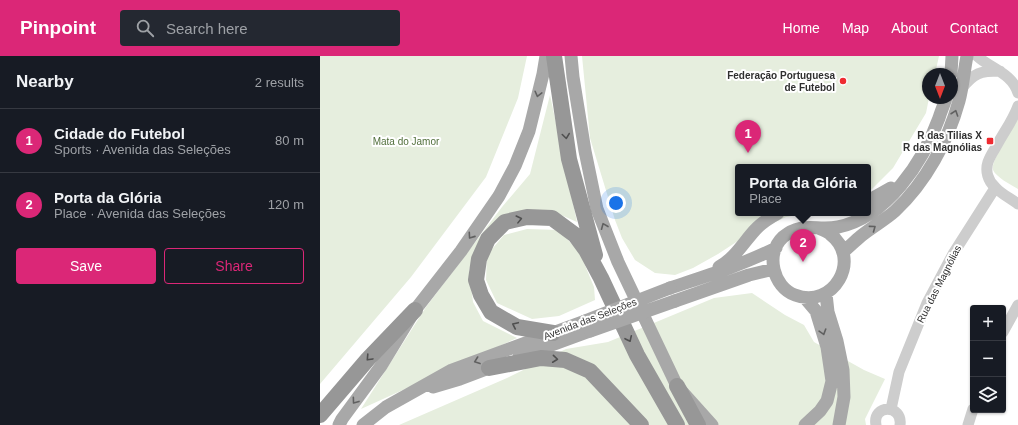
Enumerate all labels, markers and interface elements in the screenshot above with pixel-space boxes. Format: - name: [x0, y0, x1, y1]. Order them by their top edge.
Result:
- search box: [120, 10, 400, 46]
- text: Pinpoint: [20, 17, 96, 38]
- icon: search: [134, 17, 156, 39]
- text: Search here: [166, 20, 248, 37]
- text: Home: [783, 20, 820, 36]
- text: Map: [842, 20, 869, 36]
- text: About: [891, 20, 928, 36]
- text: Contact: [950, 20, 998, 36]
- north arrow: [922, 68, 958, 104]
- place label: Federação Portuguesa de Futebol: [727, 70, 835, 93]
- text: Nearby: [16, 72, 74, 91]
- text: 2 results: [255, 75, 304, 90]
- marker: Federação Portuguesa de Futebol: [838, 76, 848, 86]
- one-way arrow: [534, 90, 543, 97]
- one-way arrow: [950, 109, 959, 116]
- pin: 1: [735, 120, 761, 153]
- text: Cidade do Futebol: [54, 125, 185, 142]
- place label: R das Tilias X R das Magnólias: [903, 130, 982, 153]
- text: 1: [25, 133, 33, 148]
- text: 80 m: [275, 133, 304, 148]
- one-way arrow: [561, 133, 570, 139]
- park label: Mata do Jamor: [373, 136, 440, 147]
- marker: R das Tilias X R das Magnólias: [985, 136, 995, 146]
- text: Sports · Avenida das Seleções: [54, 142, 231, 157]
- popup: [735, 164, 871, 216]
- text: Porta da Glória: [749, 174, 857, 191]
- text: Porta da Glória: [54, 189, 162, 206]
- text: Place: [749, 191, 782, 206]
- your location: [606, 193, 626, 213]
- text: 2: [25, 197, 33, 212]
- text: 120 m: [268, 197, 304, 212]
- text: Place · Avenida das Seleções: [54, 206, 226, 221]
- one-way arrow: [516, 215, 522, 223]
- one-way arrow: [600, 223, 608, 230]
- one-way arrow: [869, 225, 876, 233]
- pin: 2: [790, 229, 816, 262]
- one-way arrow: [469, 231, 476, 238]
- street label: Rua das Magnólias: [915, 243, 963, 325]
- button: Save: [16, 248, 156, 284]
- button: Share: [164, 248, 304, 284]
- street label: Avenida das Seleções: [542, 296, 638, 342]
- map controls: [970, 305, 1006, 413]
- button: +: [970, 305, 1006, 341]
- one-way arrow: [511, 322, 519, 330]
- one-way arrow: [818, 328, 827, 335]
- one-way arrow: [624, 334, 632, 342]
- button: −: [970, 341, 1006, 377]
- one-way arrow: [366, 353, 373, 361]
- one-way arrow: [552, 355, 558, 364]
- one-way arrow: [473, 356, 480, 364]
- button: layers: [970, 377, 1006, 413]
- one-way arrow: [352, 397, 360, 404]

